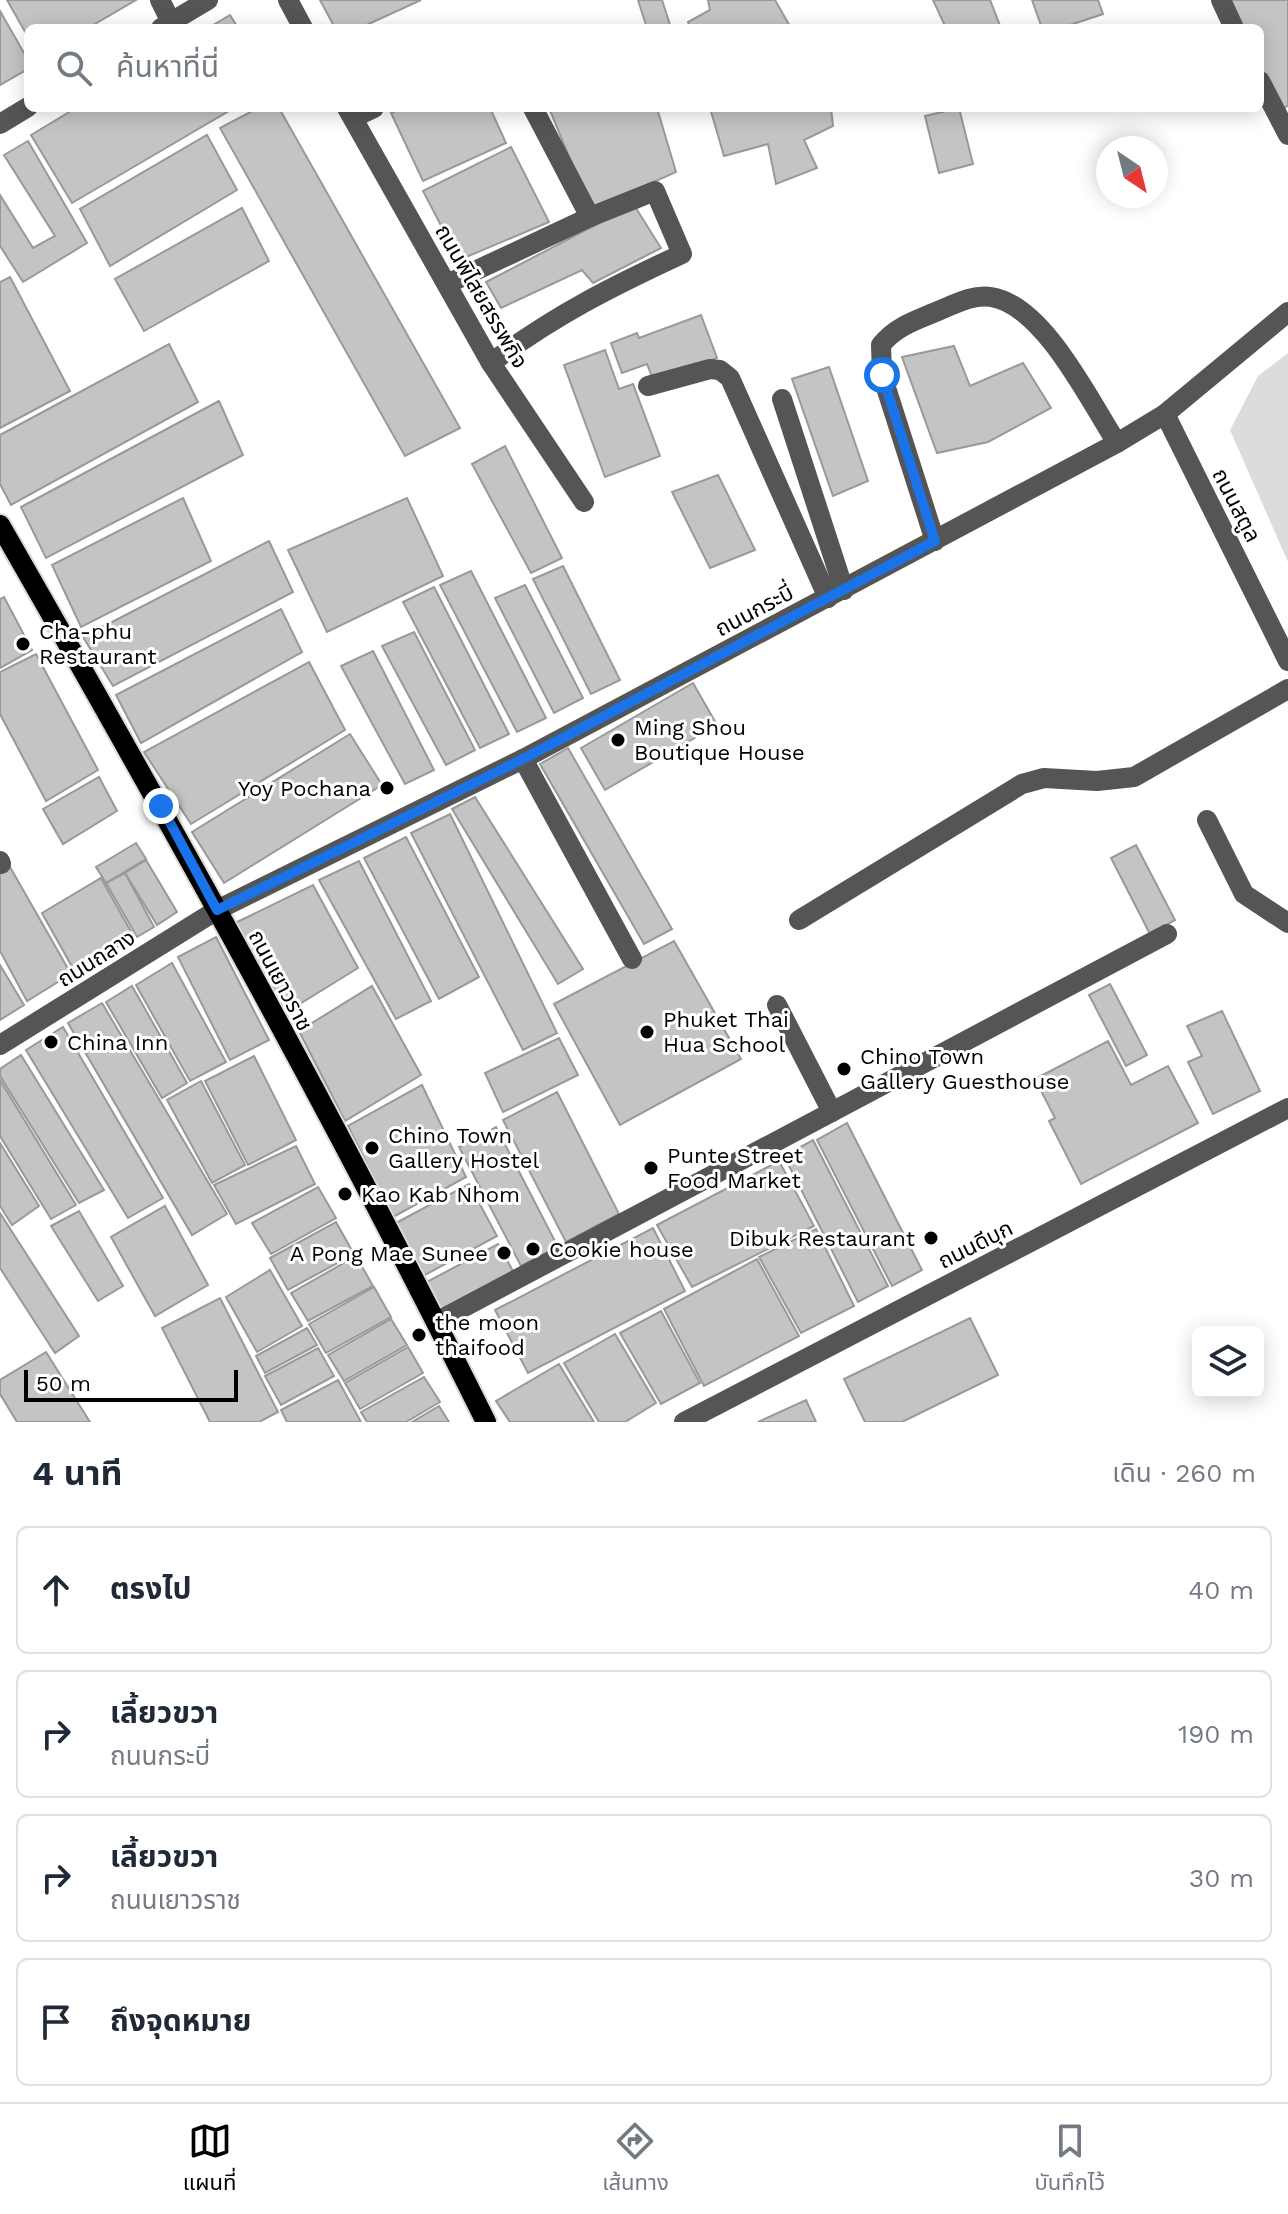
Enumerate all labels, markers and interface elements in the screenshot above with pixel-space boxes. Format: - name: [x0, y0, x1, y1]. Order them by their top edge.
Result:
- search box: [24, 24, 1264, 112]
- icon: search: [52, 46, 96, 90]
- text: ค้นหาที่นี่: [116, 49, 219, 84]
- north arrow: [1096, 136, 1168, 208]
- street label: ถนนพิไสยสรรพกิจ: [430, 220, 533, 373]
- route start: [864, 357, 900, 393]
- street label: ถนนสตูล: [1207, 464, 1266, 547]
- street label: ถนนกระบี่: [709, 577, 798, 641]
- place label: Cha-phu Restaurant: [39, 619, 157, 669]
- marker: Cha-phu Restaurant: [14, 635, 32, 653]
- place label: Ming Shou Boutique House: [634, 715, 805, 765]
- marker: Ming Shou Boutique House: [609, 731, 627, 749]
- place label: Yoy Pochana: [238, 776, 371, 801]
- marker: Yoy Pochana: [378, 779, 396, 797]
- route end: [143, 788, 179, 824]
- street label: ถนนถลาง: [53, 925, 140, 992]
- street label: ถนนเยาวราช: [244, 926, 318, 1035]
- place label: Phuket Thai Hua School: [663, 1007, 789, 1057]
- marker: Phuket Thai Hua School: [638, 1023, 656, 1041]
- place label: China Inn: [67, 1030, 168, 1055]
- marker: China Inn: [42, 1033, 60, 1051]
- place label: Chino Town Gallery Guesthouse: [860, 1044, 1070, 1094]
- marker: Chino Town Gallery Guesthouse: [835, 1060, 853, 1078]
- place label: Chino Town Gallery Hostel: [388, 1123, 539, 1173]
- marker: Chino Town Gallery Hostel: [363, 1139, 381, 1157]
- place label: Punte Street Food Market: [667, 1143, 803, 1193]
- marker: Punte Street Food Market: [642, 1159, 660, 1177]
- place label: Kao Kab Nhom: [361, 1182, 520, 1207]
- marker: Kao Kab Nhom: [336, 1185, 354, 1203]
- street label: ถนนดีบุก: [934, 1215, 1017, 1275]
- place label: Dibuk Restaurant: [729, 1226, 915, 1251]
- marker: Dibuk Restaurant: [922, 1229, 940, 1247]
- place label: Cookie house: [549, 1237, 694, 1262]
- marker: Cookie house: [524, 1240, 542, 1258]
- place label: A Pong Mae Sunee: [290, 1241, 488, 1266]
- marker: A Pong Mae Sunee: [495, 1244, 513, 1262]
- place label: the moon thaifood: [435, 1310, 539, 1360]
- marker: the moon thaifood: [410, 1326, 428, 1344]
- map controls: [1192, 1326, 1264, 1398]
- button: layers: [1192, 1326, 1264, 1398]
- scale bar: [24, 1366, 238, 1402]
- text: 50 m: [36, 1371, 91, 1396]
- text: 4 นาที: [32, 1453, 122, 1493]
- text: เดิน · 260 m: [1112, 1458, 1256, 1488]
- icon: ahead: [34, 1568, 78, 1612]
- text: ตรงไป: [110, 1571, 192, 1606]
- text: 40 m: [1188, 1575, 1254, 1605]
- text: เลี้ยวขวา: [110, 1695, 218, 1730]
- icon: right: [34, 1712, 78, 1756]
- text: 190 m: [1178, 1719, 1254, 1749]
- text: ถนนกระบี่: [110, 1741, 210, 1771]
- text: เลี้ยวขวา: [110, 1839, 218, 1874]
- icon: right: [34, 1856, 78, 1900]
- text: 30 m: [1189, 1863, 1254, 1893]
- text: ถนนเยาวราช: [110, 1885, 241, 1915]
- icon: arrive: [34, 2000, 78, 2044]
- text: ถึงจุดหมาย: [110, 2003, 251, 2038]
- tab: แผนที่: [183, 2119, 237, 2200]
- tab: เส้นทาง: [602, 2119, 669, 2200]
- tab: บันทึกไว้: [1034, 2119, 1105, 2200]

